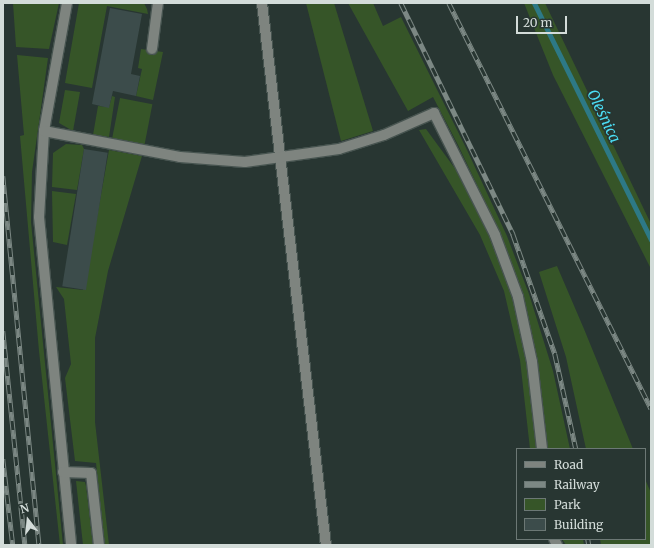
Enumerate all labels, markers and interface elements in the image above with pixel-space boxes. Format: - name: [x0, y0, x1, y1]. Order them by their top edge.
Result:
- scale bar: [518, 8, 569, 34]
- text: 20 m: [523, 15, 552, 30]
- water label: Oleśnica: [583, 87, 625, 145]
- legend: [516, 448, 646, 540]
- text: Road: [554, 457, 583, 472]
- text: Railway: [554, 477, 600, 492]
- text: Park: [554, 497, 581, 512]
- north arrow: [8, 500, 48, 540]
- text: N: [19, 501, 31, 516]
- text: Building: [554, 517, 603, 532]

